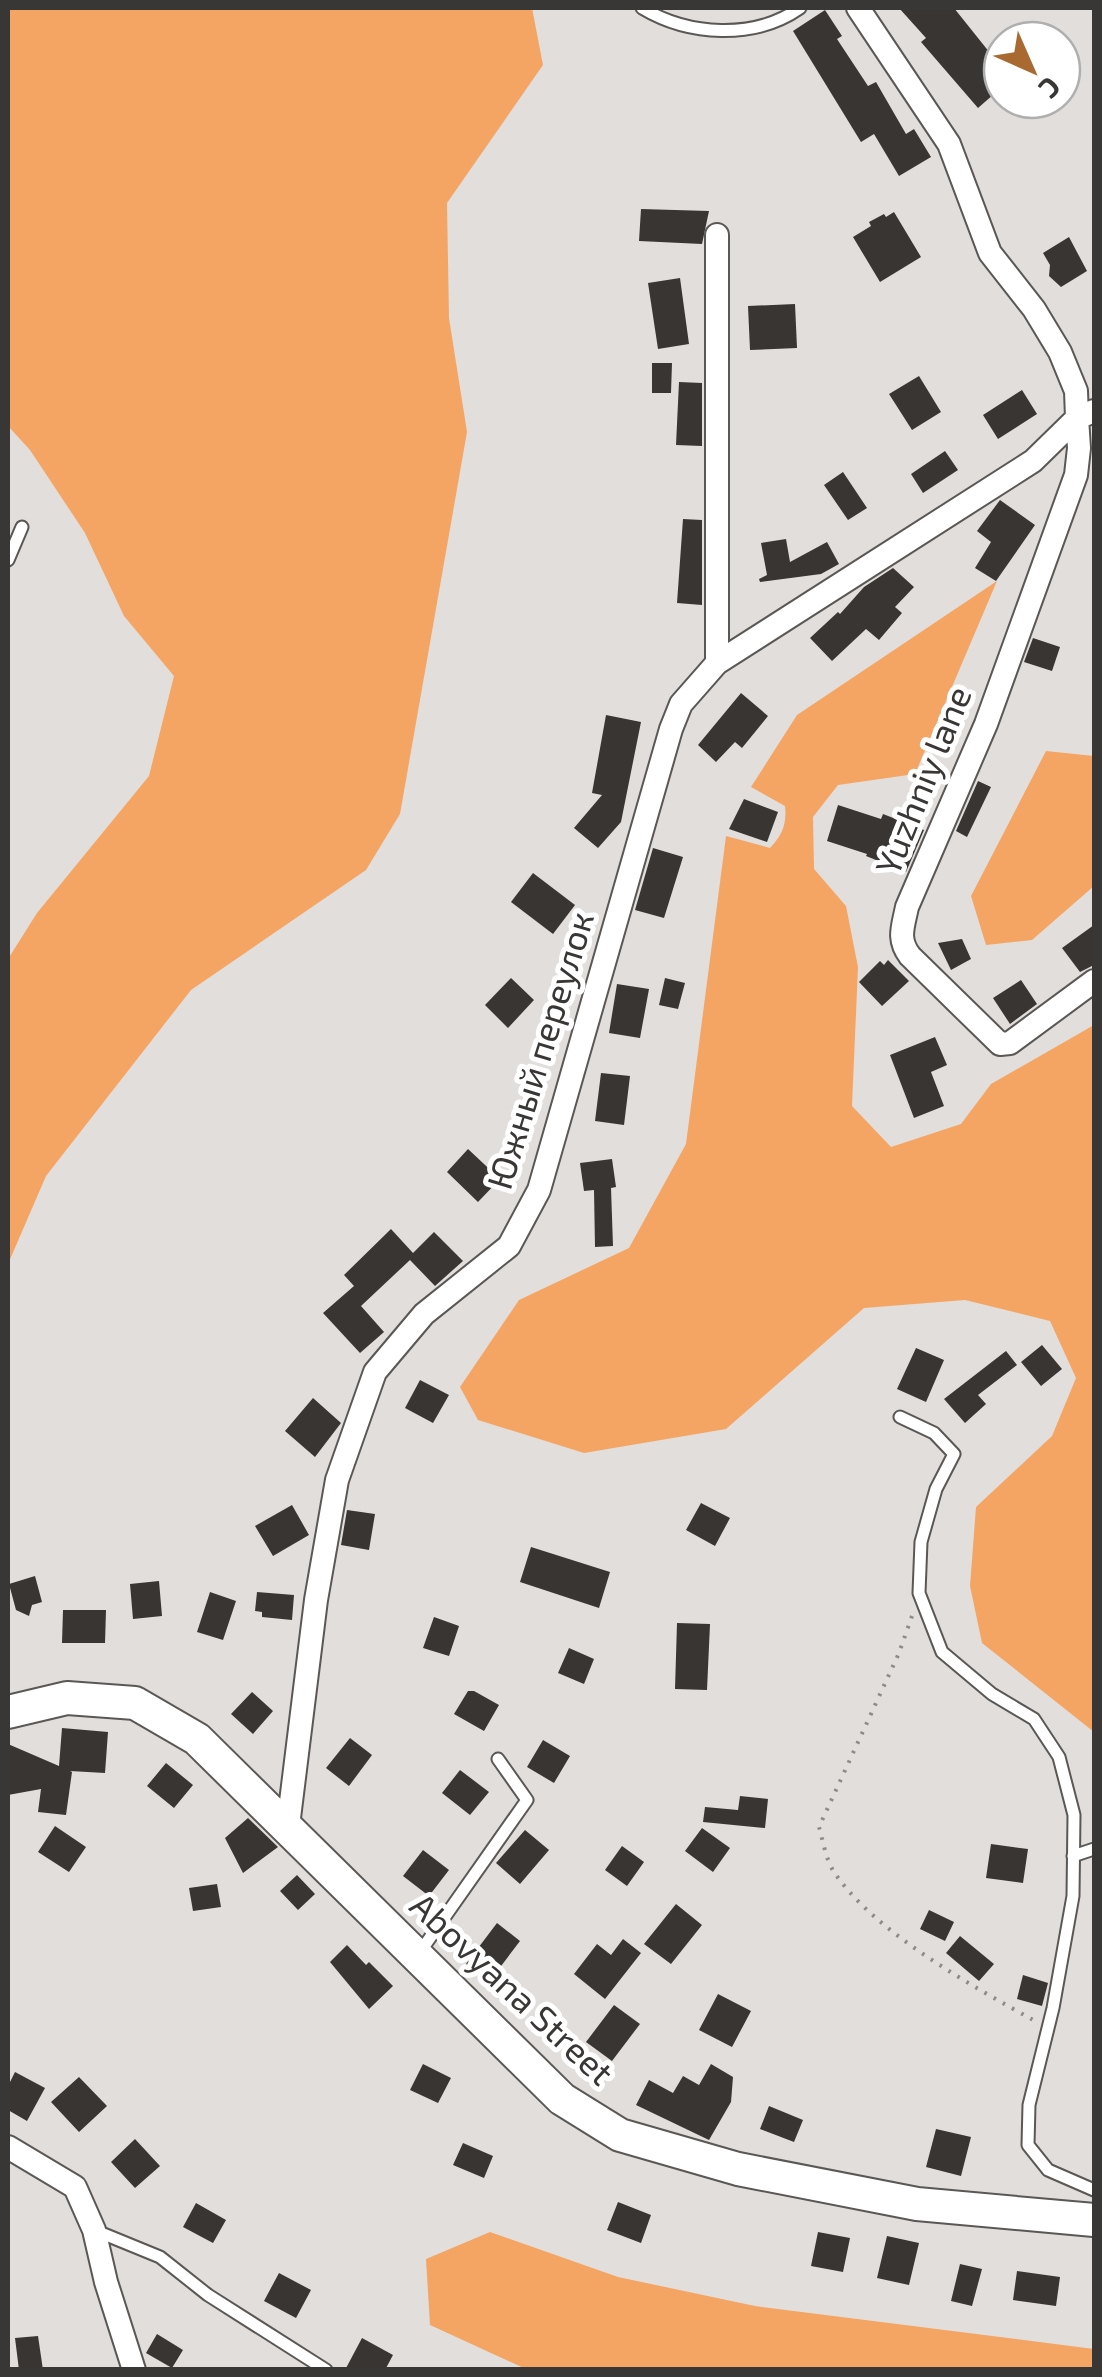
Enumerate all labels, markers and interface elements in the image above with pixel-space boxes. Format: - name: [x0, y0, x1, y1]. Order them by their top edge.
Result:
- north arrow: [982, 20, 1082, 120]
- text: С: [1033, 71, 1068, 106]
- street label: Yuzhniy lane: [865, 680, 979, 880]
- street label: Южный переулок: [477, 906, 602, 1194]
- street label: Abovyana Street: [403, 1883, 623, 2093]

